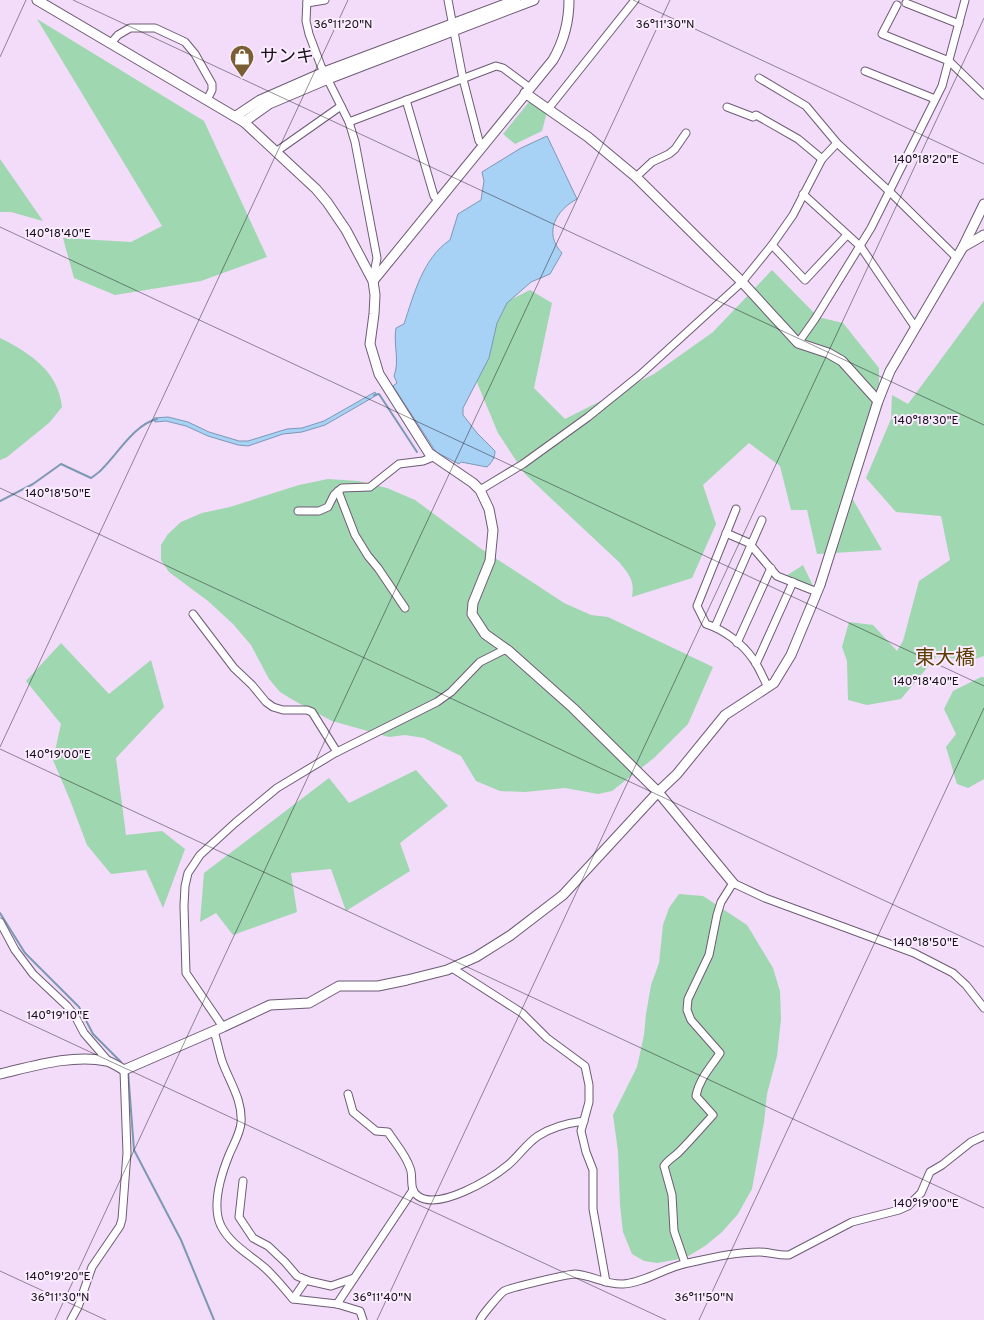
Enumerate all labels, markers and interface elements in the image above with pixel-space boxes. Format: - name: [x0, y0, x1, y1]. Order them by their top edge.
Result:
- text: 36°11'20"N: [313, 17, 373, 33]
- text: 36°11'30"N: [636, 17, 694, 33]
- shop icon: サンキ: [229, 44, 255, 78]
- place label: サンキ: [260, 46, 314, 69]
- text: 140°18'20"E: [893, 152, 959, 168]
- text: 140°18'40"E: [25, 226, 91, 242]
- text: 140°18'30"E: [893, 413, 959, 429]
- text: 140°18'50"E: [25, 486, 91, 502]
- district label: 東大橋: [915, 646, 975, 672]
- text: 140°18'40"E: [893, 674, 959, 690]
- text: 140°19'00"E: [25, 747, 91, 763]
- text: 140°18'50"E: [893, 935, 959, 951]
- text: 140°19'10"E: [27, 1008, 89, 1024]
- text: 140°19'00"E: [893, 1196, 959, 1212]
- text: 140°19'20"E: [25, 1269, 91, 1285]
- text: 36°11'30"N: [31, 1290, 89, 1306]
- text: 36°11'40"N: [352, 1290, 412, 1306]
- text: 36°11'50"N: [674, 1290, 734, 1306]

